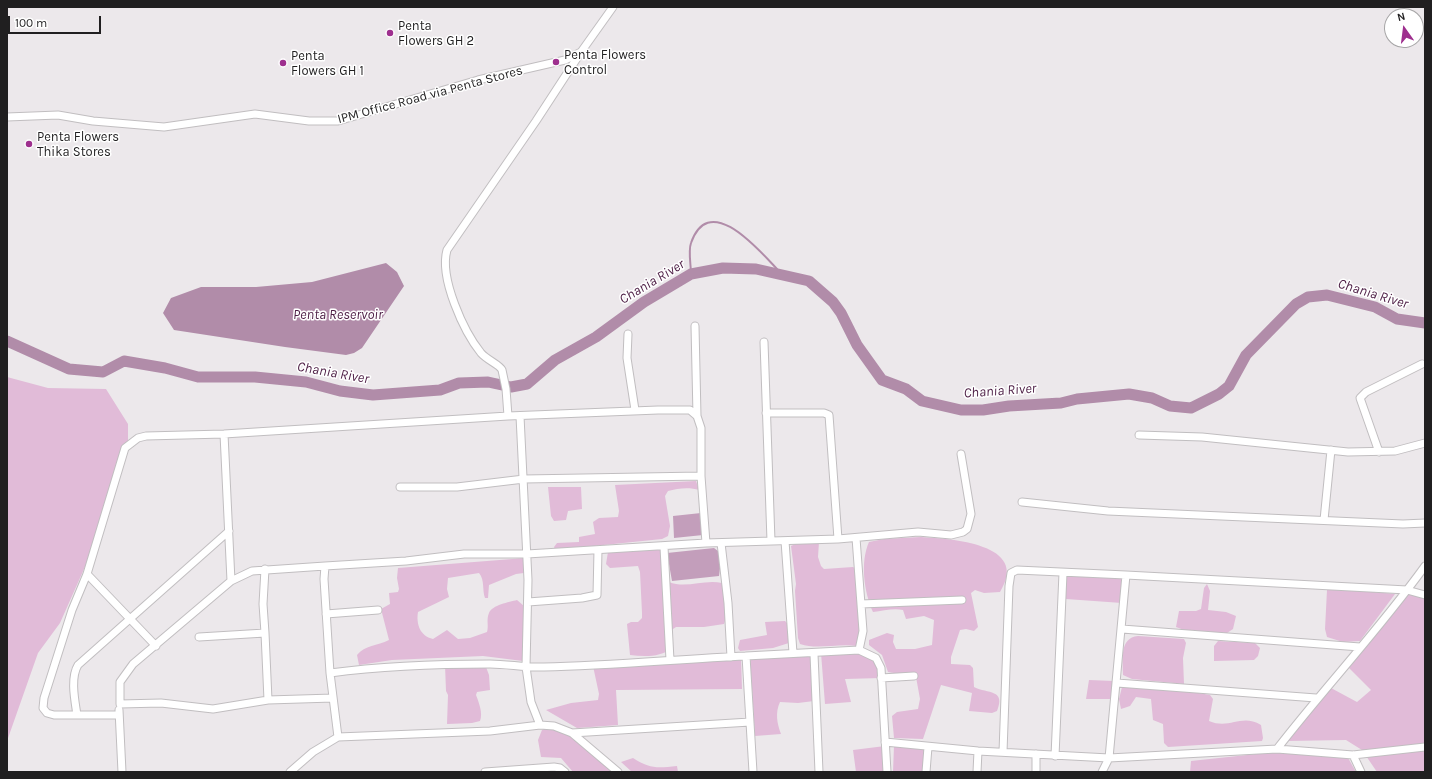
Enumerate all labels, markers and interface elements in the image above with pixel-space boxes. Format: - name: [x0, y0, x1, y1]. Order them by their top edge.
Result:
- scale bar: [10, 8, 103, 34]
- north arrow: [1384, 8, 1424, 48]
- text: N: [1396, 10, 1407, 24]
- text: 100 m: [15, 16, 47, 30]
- place label: Penta Flowers GH 2: [398, 18, 474, 49]
- marker: Penta Flowers GH 2: [385, 28, 395, 38]
- place label: Penta Flowers Control: [564, 47, 646, 78]
- place label: Penta Flowers GH 1: [291, 48, 364, 79]
- marker: Penta Flowers Control: [551, 57, 561, 67]
- marker: Penta Flowers GH 1: [278, 58, 288, 68]
- street label: IPM Office Road via Penta Stores: [336, 63, 524, 127]
- place label: Penta Flowers Thika Stores: [37, 129, 119, 160]
- marker: Penta Flowers Thika Stores: [24, 139, 34, 149]
- water label: Chania River: [616, 256, 688, 308]
- water label: Chania River: [1336, 275, 1410, 313]
- water label: Penta Reservoir: [293, 307, 383, 323]
- water label: Chania River: [296, 358, 370, 388]
- water label: Chania River: [963, 380, 1037, 402]

